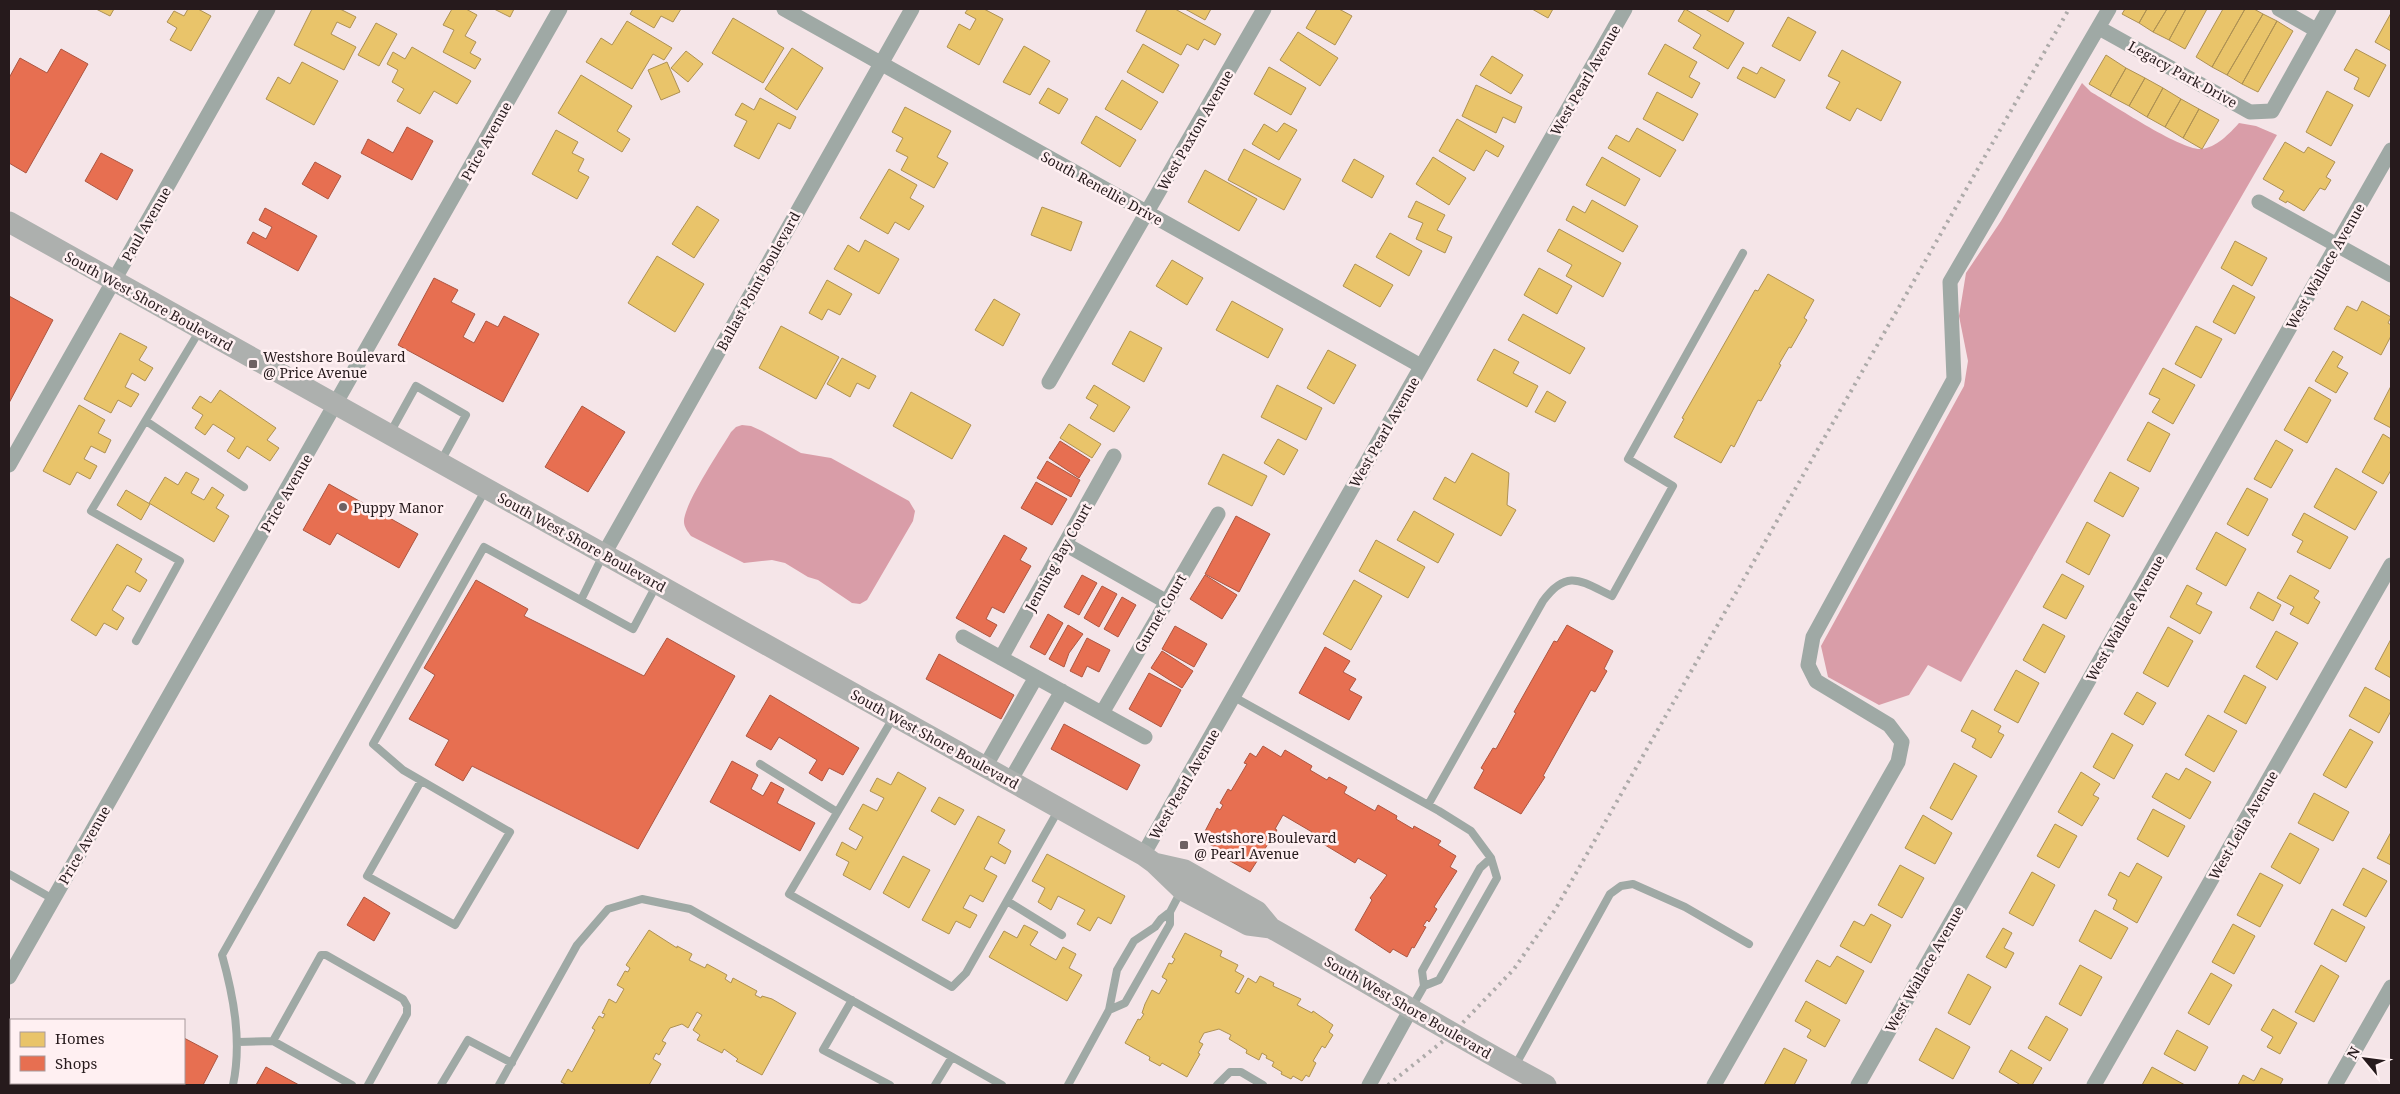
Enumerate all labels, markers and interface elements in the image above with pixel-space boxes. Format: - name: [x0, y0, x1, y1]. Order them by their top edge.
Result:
- street label: West Pearl Avenue: [1546, 21, 1624, 139]
- street label: Legacy Park Drive: [2125, 36, 2241, 112]
- street label: West Paxton Avenue: [1153, 66, 1237, 194]
- street label: Price Avenue: [456, 98, 516, 184]
- street label: South Renellie Drive: [1038, 147, 1166, 229]
- street label: Paul Avenue: [117, 183, 175, 265]
- street label: West Wallace Avenue: [2281, 200, 2369, 332]
- street label: Ballast Point Boulevard: [712, 208, 804, 354]
- street label: South West Shore Boulevard: [61, 247, 237, 355]
- place label: Westshore Boulevard @ Price Avenue: [263, 347, 406, 382]
- marker: Westshore Boulevard @ Price Avenue: [247, 358, 259, 370]
- street label: West Pearl Avenue: [1345, 373, 1423, 491]
- street label: Price Avenue: [256, 450, 316, 536]
- street label: South West Shore Boulevard: [494, 488, 670, 596]
- place label: Puppy Manor: [353, 498, 444, 517]
- street label: Jenning Bay Court: [1020, 500, 1096, 615]
- marker: Puppy Manor: [337, 501, 349, 513]
- street label: West Wallace Avenue: [2081, 552, 2169, 684]
- street label: Gurnet Court: [1130, 570, 1190, 656]
- street label: South West Shore Boulevard: [847, 685, 1023, 793]
- street label: West Pearl Avenue: [1145, 725, 1223, 843]
- street label: West Leila Avenue: [2204, 767, 2282, 883]
- street label: Price Avenue: [54, 802, 114, 888]
- place label: Westshore Boulevard @ Pearl Avenue: [1194, 828, 1337, 863]
- marker: Westshore Boulevard @ Pearl Avenue: [1178, 839, 1190, 851]
- street label: West Wallace Avenue: [1880, 903, 1968, 1035]
- street label: South West Shore Boulevard: [1321, 951, 1495, 1063]
- legend: [10, 1019, 185, 1084]
- text: Homes: [55, 1028, 105, 1048]
- north arrow: [2340, 1034, 2390, 1084]
- text: N: [2342, 1043, 2364, 1062]
- text: Shops: [55, 1053, 98, 1073]

